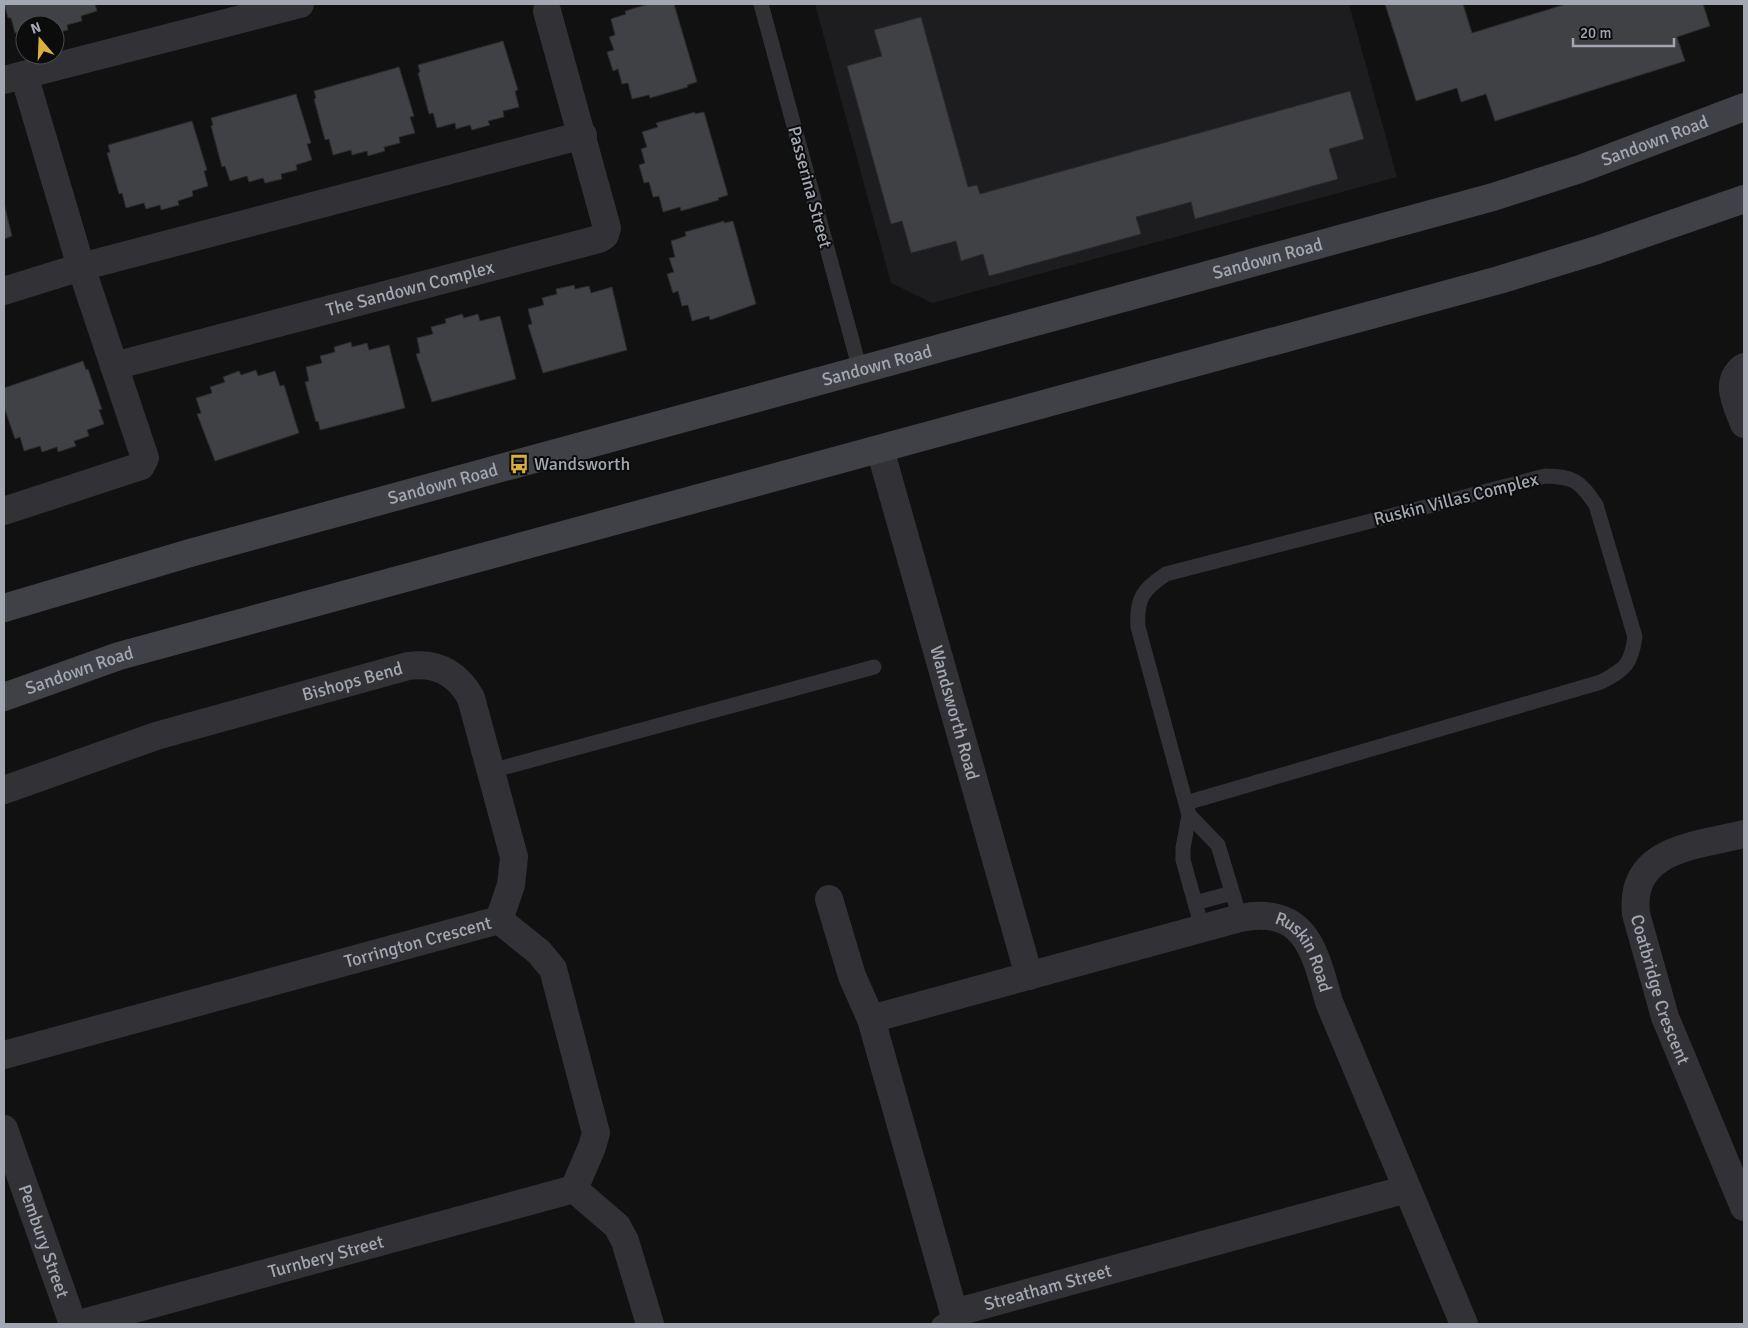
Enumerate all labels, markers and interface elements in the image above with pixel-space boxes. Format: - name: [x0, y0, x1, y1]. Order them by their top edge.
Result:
- north arrow: [15, 15, 65, 65]
- scale bar: [1573, 15, 1674, 47]
- text: N: [29, 19, 43, 38]
- text: 20 m: [1580, 24, 1611, 42]
- street label: Sandown Road: [1598, 110, 1712, 171]
- street label: Passerina Street: [783, 124, 837, 250]
- street label: Sandown Road: [1210, 233, 1325, 284]
- street label: The Sandown Complex: [324, 256, 497, 321]
- street label: Sandown Road: [819, 340, 934, 391]
- bus stop icon: Wandsworth: [508, 453, 530, 475]
- place label: Wandsworth: [534, 453, 630, 475]
- street label: Sandown Road: [385, 458, 500, 509]
- street label: Ruskin Villas Complex: [1372, 468, 1541, 530]
- street label: Sandown Road: [22, 642, 136, 699]
- street label: Wandsworth Road: [925, 643, 984, 782]
- street label: Bishops Bend: [299, 657, 405, 706]
- street label: Ruskin Road: [1272, 907, 1337, 995]
- street label: Torrington Crescent: [342, 912, 494, 973]
- street label: Coatbridge Crescent: [1626, 912, 1695, 1068]
- street label: Pembury Street: [13, 1181, 74, 1301]
- street label: Turnbery Street: [266, 1230, 386, 1283]
- street label: Streatham Street: [982, 1259, 1114, 1315]

